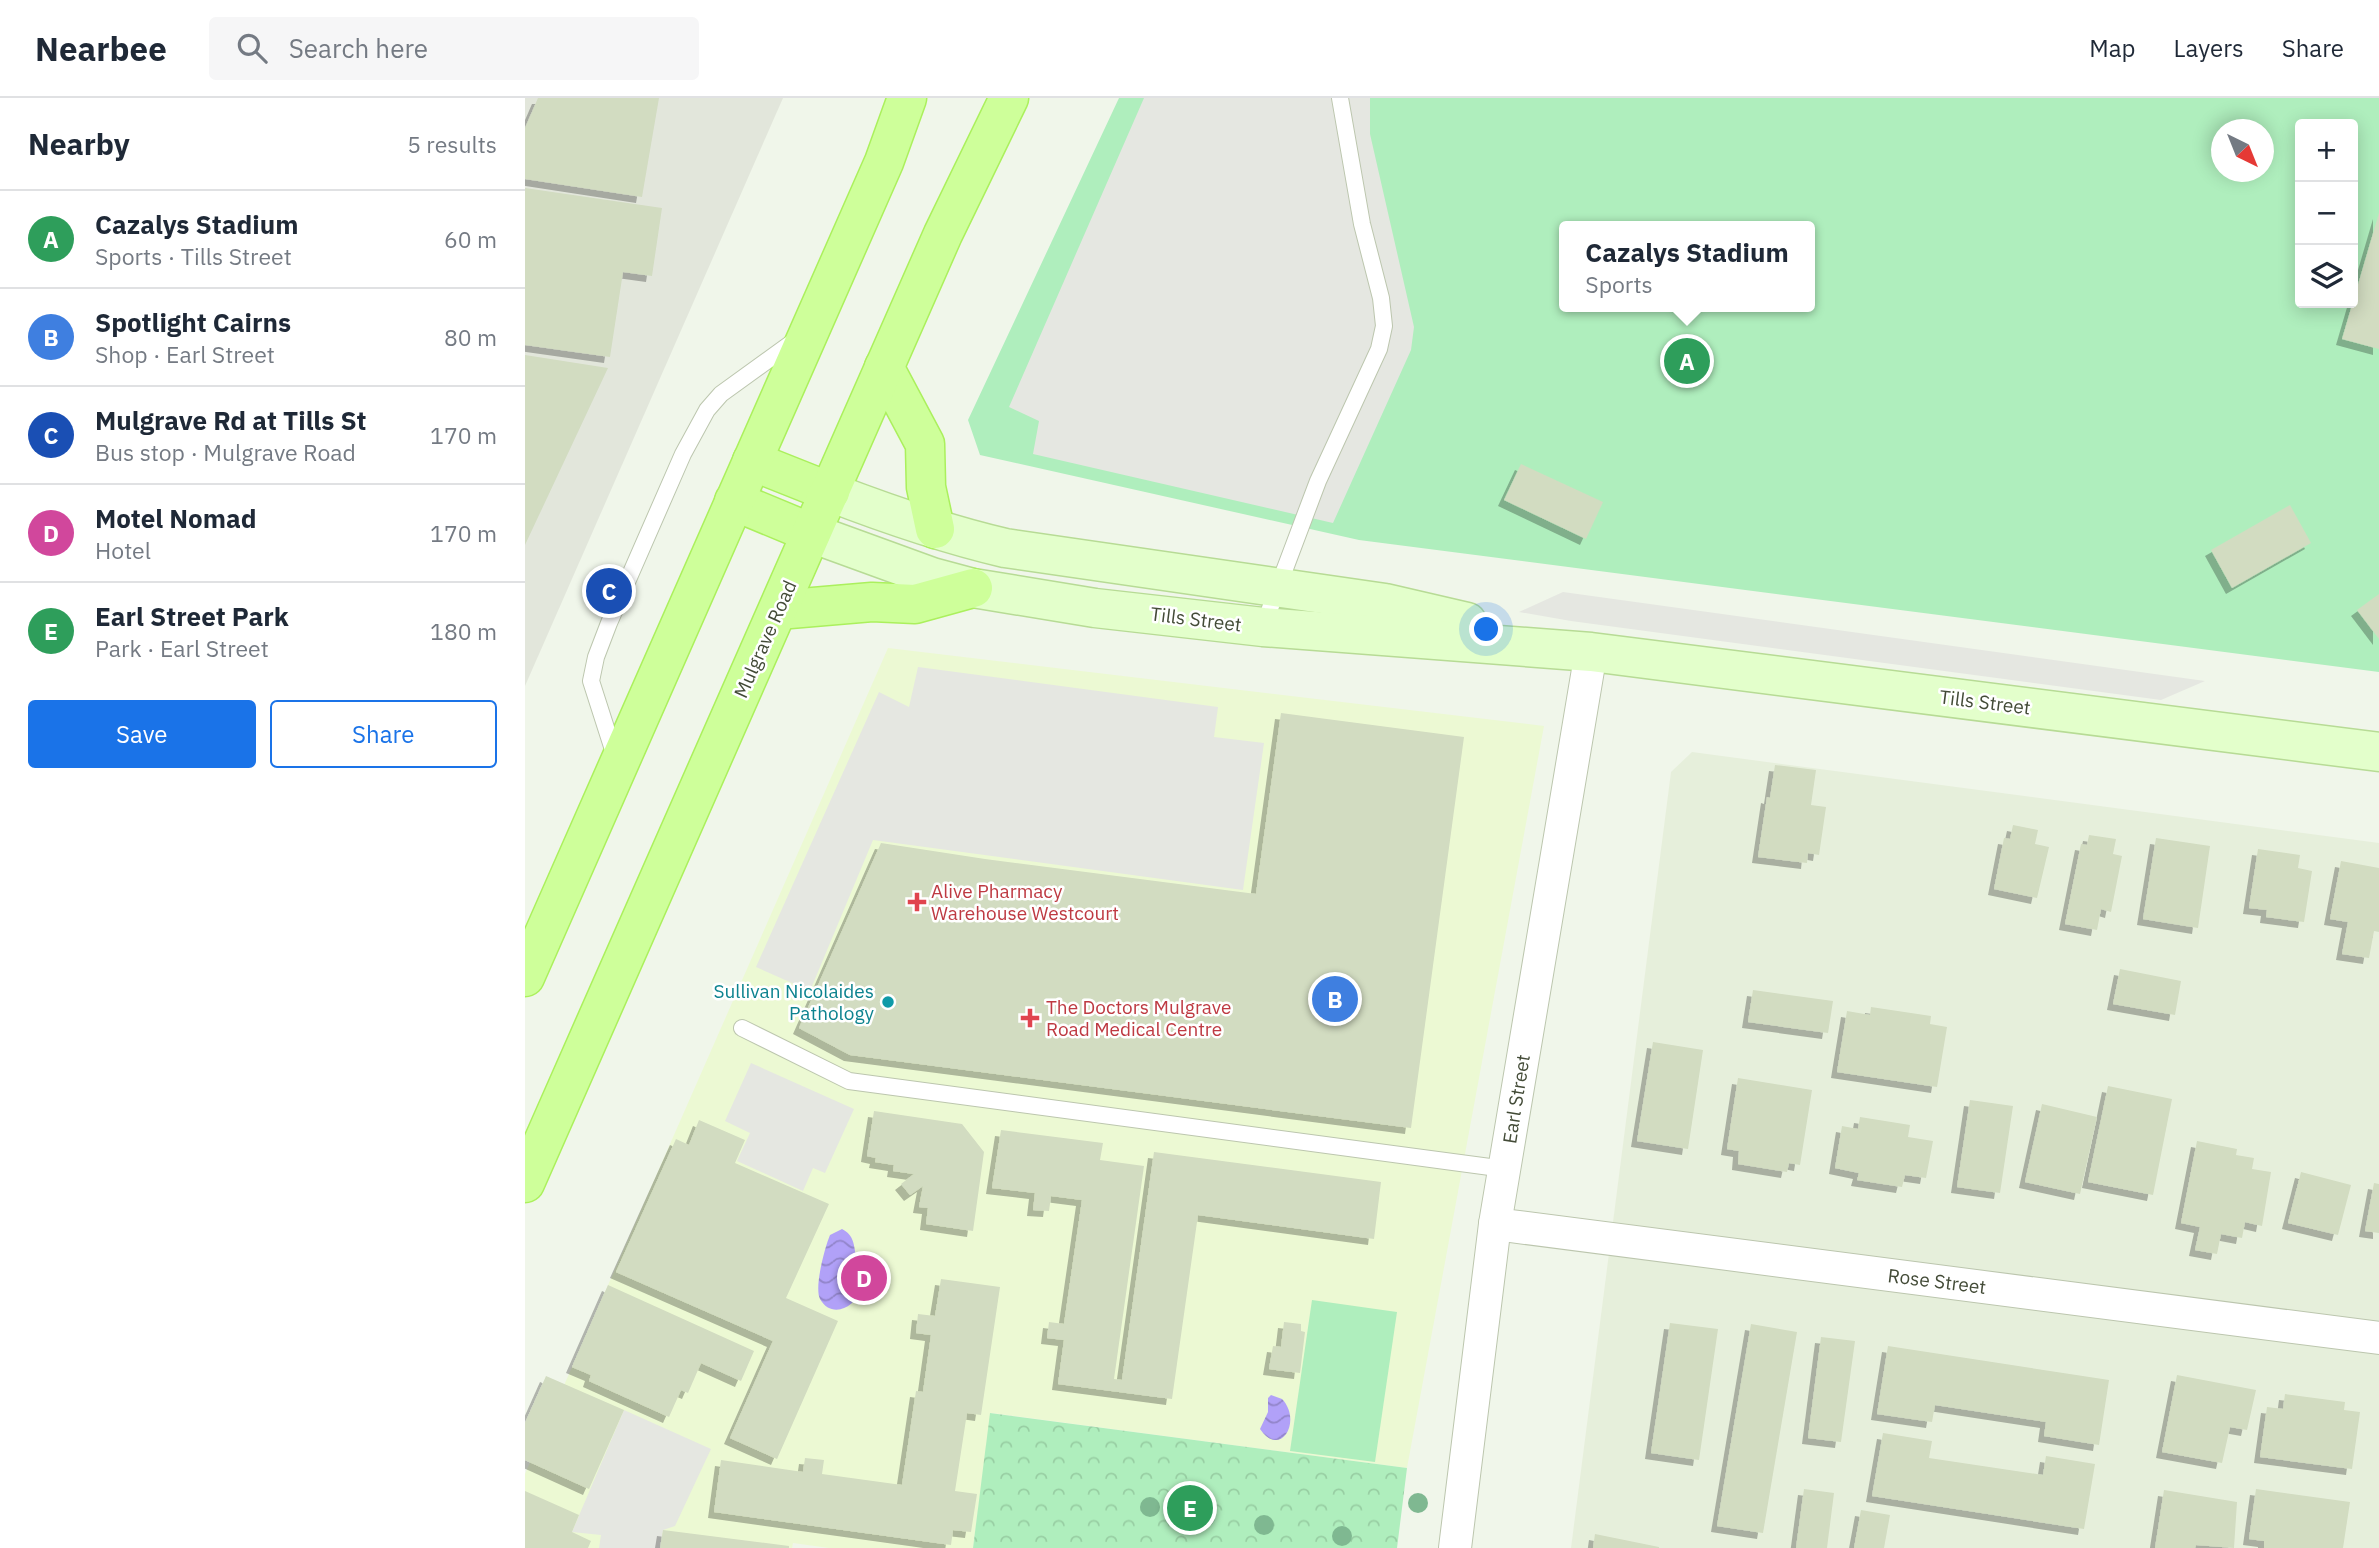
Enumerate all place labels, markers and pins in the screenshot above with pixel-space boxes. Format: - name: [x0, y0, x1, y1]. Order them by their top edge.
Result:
- pin: A: [1664, 335, 1710, 387]
- pin: C: [586, 565, 632, 617]
- place label: Alive Pharmacy Warehouse Westcourt: [931, 879, 1119, 925]
- marker: Alive Pharmacy Warehouse Westcourt: [909, 894, 925, 910]
- pin: B: [1312, 973, 1358, 1025]
- place label: Sullivan Nicolaides Pathology: [714, 979, 875, 1025]
- marker: Sullivan Nicolaides Pathology: [880, 994, 896, 1010]
- place label: The Doctors Mulgrave Road Medical Centre: [1046, 995, 1231, 1041]
- marker: The Doctors Mulgrave Road Medical Centre: [1020, 1008, 1040, 1028]
- pin: D: [841, 1252, 887, 1304]
- pin: E: [1167, 1482, 1213, 1534]

